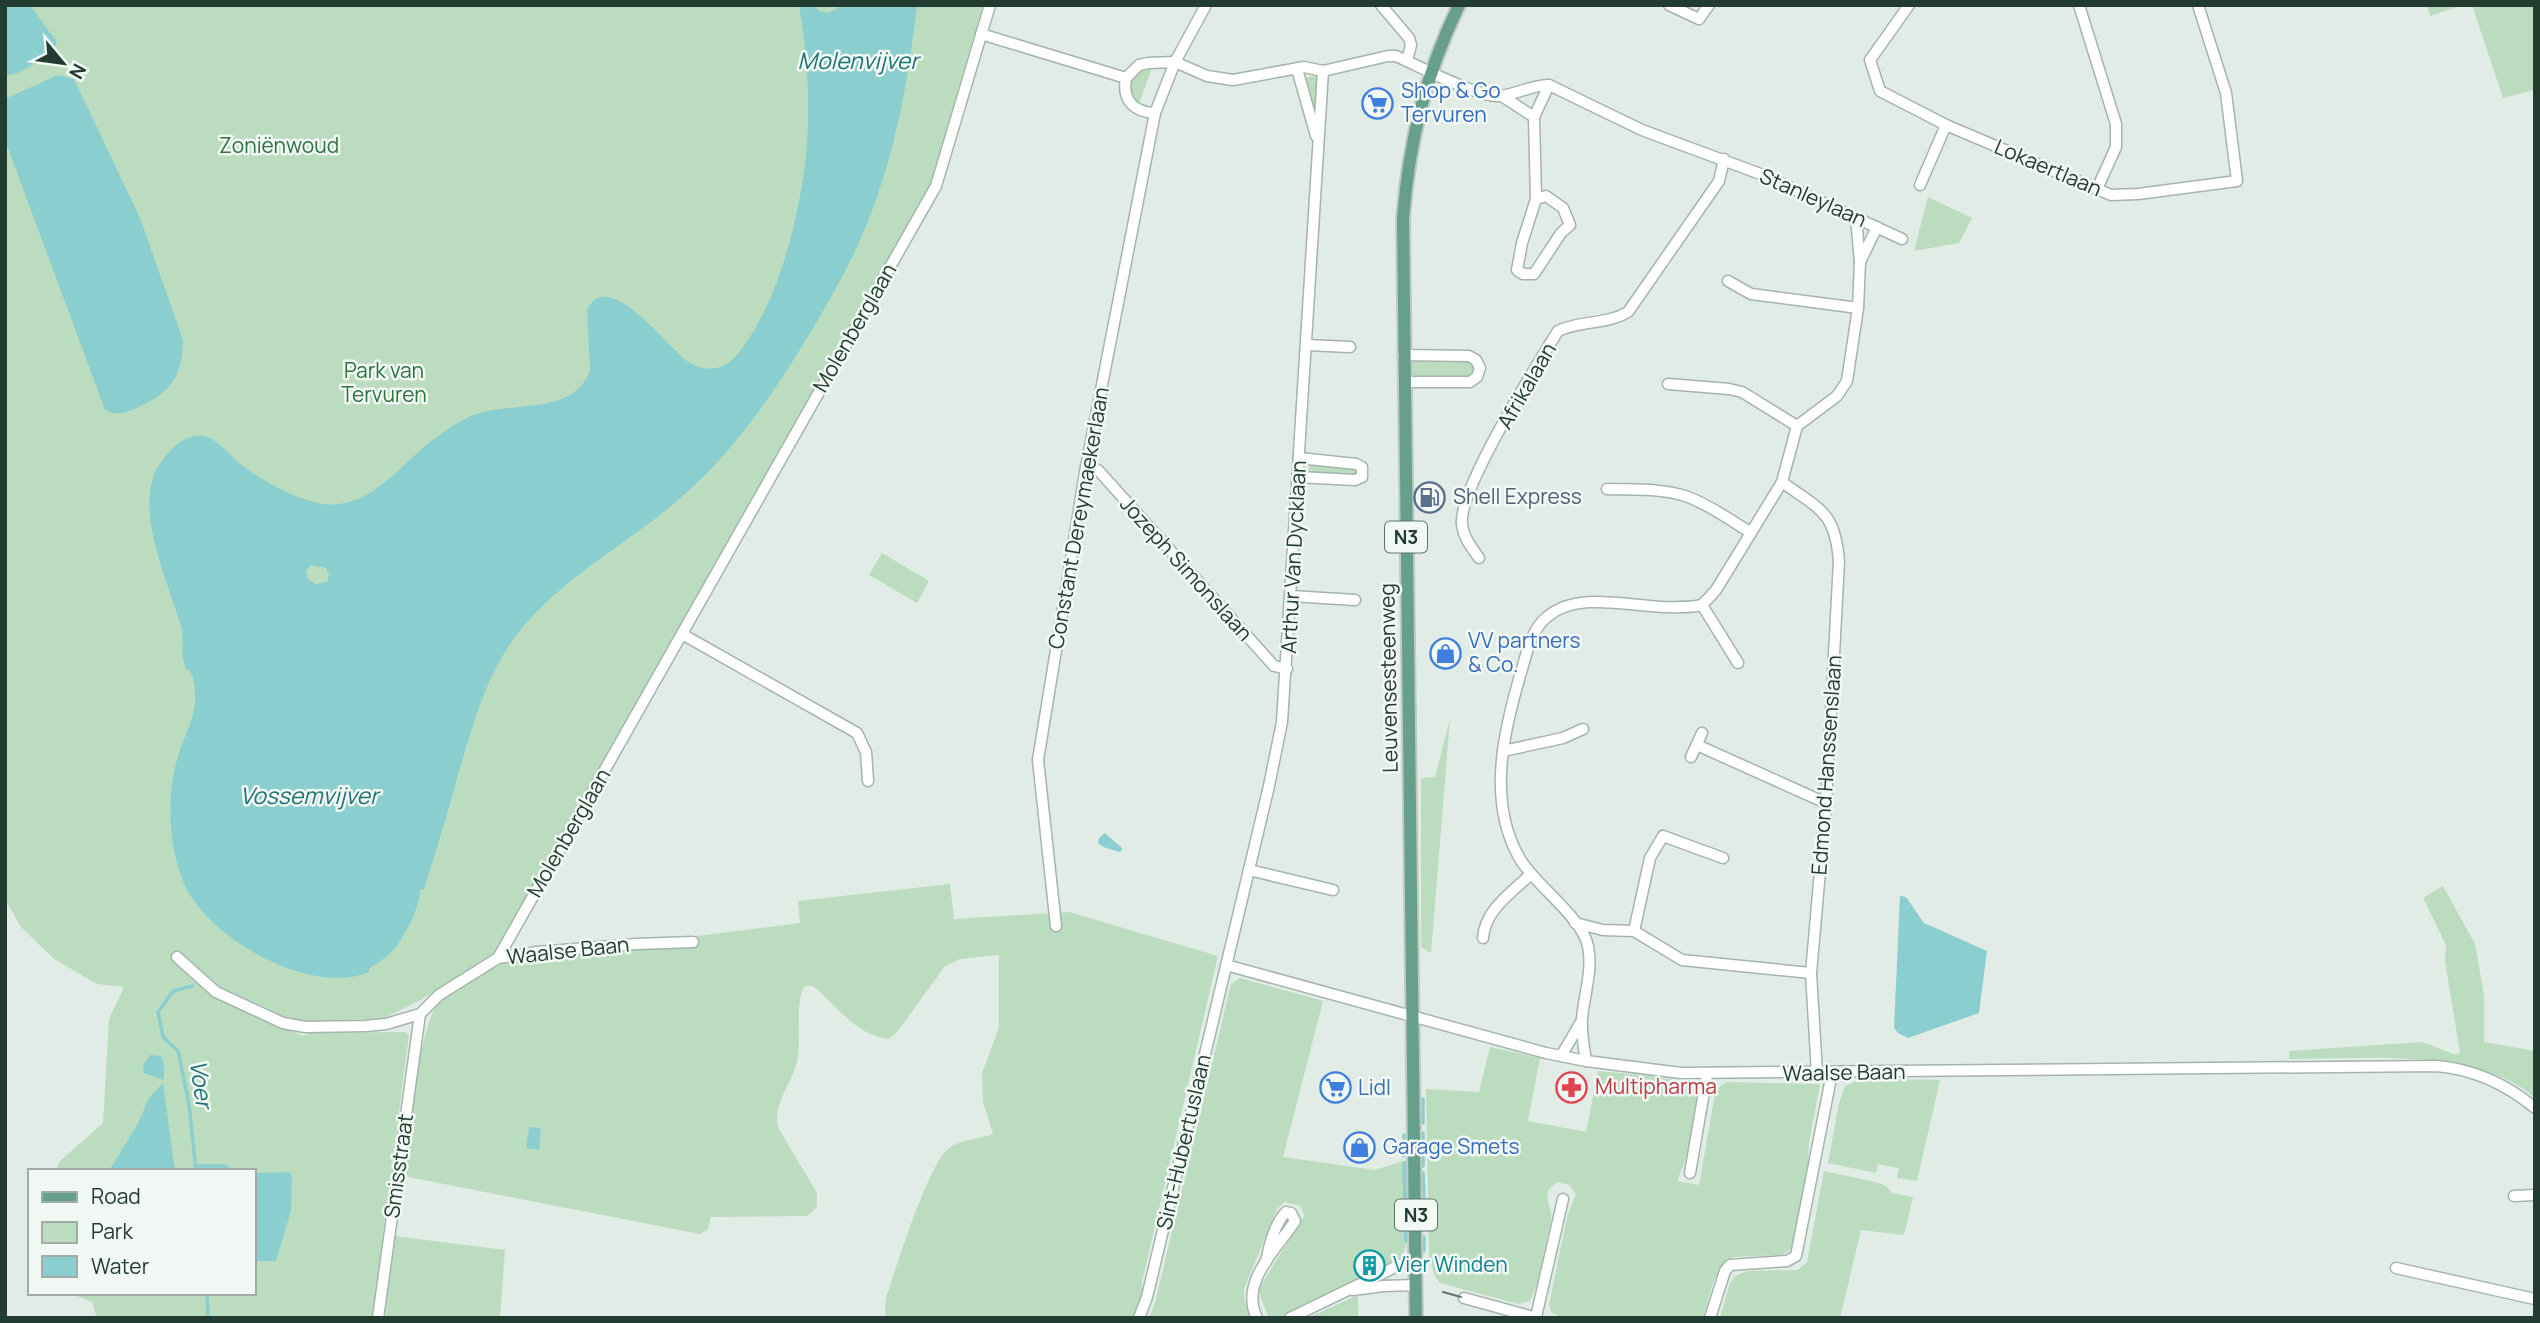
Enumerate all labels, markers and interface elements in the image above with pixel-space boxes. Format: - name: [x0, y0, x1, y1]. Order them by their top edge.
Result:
- north arrow: [28, 28, 98, 98]
- water label: Molenvijver: [798, 44, 921, 76]
- text: N: [63, 59, 93, 84]
- place label: Shop & Go Tervuren: [1401, 76, 1501, 128]
- supermarket icon: Shop & Go Tervuren: [1361, 86, 1395, 120]
- park label: Zoniënwoud: [219, 131, 339, 159]
- street label: Lokaertlaan: [1990, 132, 2106, 202]
- street label: Stanleylaan: [1756, 161, 1871, 233]
- street label: Molenberglaan: [806, 258, 902, 397]
- street label: Afrikalaan: [1490, 337, 1562, 434]
- park label: Park van Tervuren: [341, 356, 427, 408]
- street label: Constant Dereymaekerlaan: [1041, 385, 1115, 651]
- street label: Arthur Van Dycklaan: [1274, 460, 1312, 654]
- fuel station icon: Shell Express: [1413, 480, 1447, 514]
- place label: Shell Express: [1453, 482, 1582, 510]
- street label: Jozeph Simonslaan: [1114, 490, 1259, 647]
- road number: N3: [1385, 522, 1427, 552]
- street label: Leuvensesteenweg: [1372, 583, 1404, 773]
- place label: VV partners & Co.: [1468, 626, 1580, 678]
- shop icon: VV partners & Co.: [1428, 636, 1462, 670]
- street label: Edmond Hanssenslaan: [1804, 654, 1848, 876]
- street label: Molenberglaan: [520, 763, 616, 902]
- water label: Vossemvijver: [240, 779, 381, 811]
- street label: Waalse Baan: [505, 930, 631, 970]
- street label: Sint-Hubertuslaan: [1149, 1051, 1217, 1232]
- street label: Waalse Baan: [1782, 1057, 1906, 1087]
- water label: Voer: [183, 1058, 222, 1112]
- pharmacy icon: Multipharma: [1555, 1070, 1589, 1104]
- supermarket icon: Lidl: [1318, 1071, 1352, 1105]
- place label: Multipharma: [1595, 1072, 1717, 1100]
- place label: Lidl: [1358, 1073, 1391, 1101]
- street label: Smisstraat: [377, 1112, 419, 1220]
- shop icon: Garage Smets: [1343, 1130, 1377, 1164]
- place label: Garage Smets: [1383, 1132, 1520, 1160]
- legend: [28, 1169, 256, 1295]
- text: Road: [91, 1182, 141, 1210]
- road number: N3: [1395, 1200, 1437, 1231]
- text: Park: [91, 1217, 133, 1245]
- building icon: Vier Winden: [1353, 1248, 1387, 1282]
- place label: Vier Winden: [1393, 1250, 1508, 1278]
- text: Water: [91, 1252, 150, 1280]

